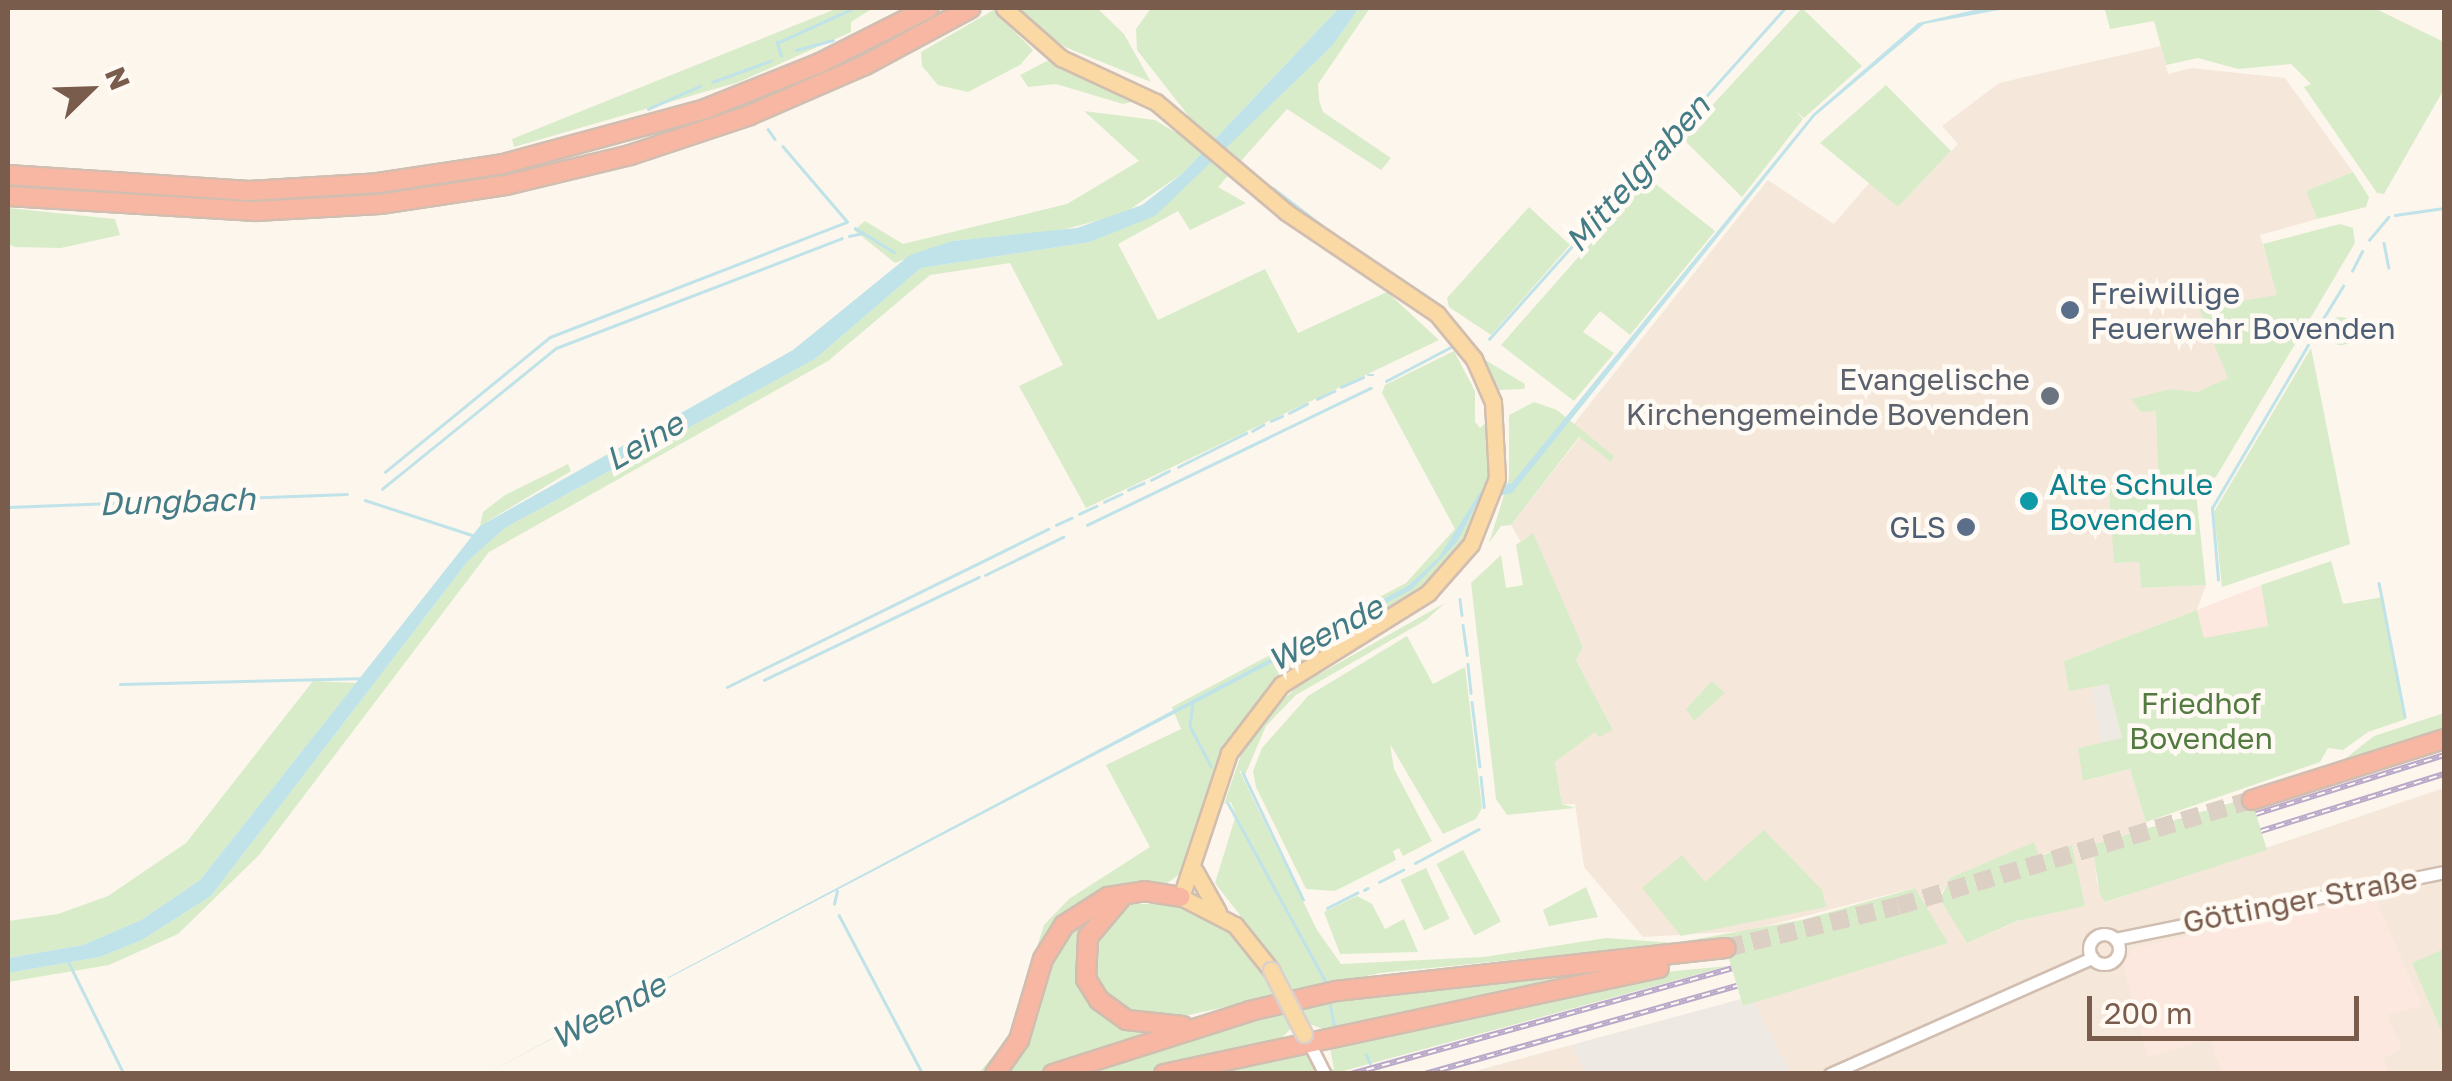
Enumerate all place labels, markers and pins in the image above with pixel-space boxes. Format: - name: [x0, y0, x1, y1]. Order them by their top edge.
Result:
- place label: Freiwillige Feuerwehr Bovenden: [2090, 275, 2396, 346]
- marker: Freiwillige Feuerwehr Bovenden: [2059, 299, 2081, 321]
- place label: Evangelische Kirchengemeinde Bovenden: [1626, 361, 2030, 432]
- marker: Evangelische Kirchengemeinde Bovenden: [2039, 385, 2061, 407]
- place label: Alte Schule Bovenden: [2049, 466, 2213, 536]
- marker: Alte Schule Bovenden: [2018, 490, 2040, 512]
- place label: GLS: [1889, 509, 1946, 545]
- marker: GLS: [1955, 516, 1977, 538]

